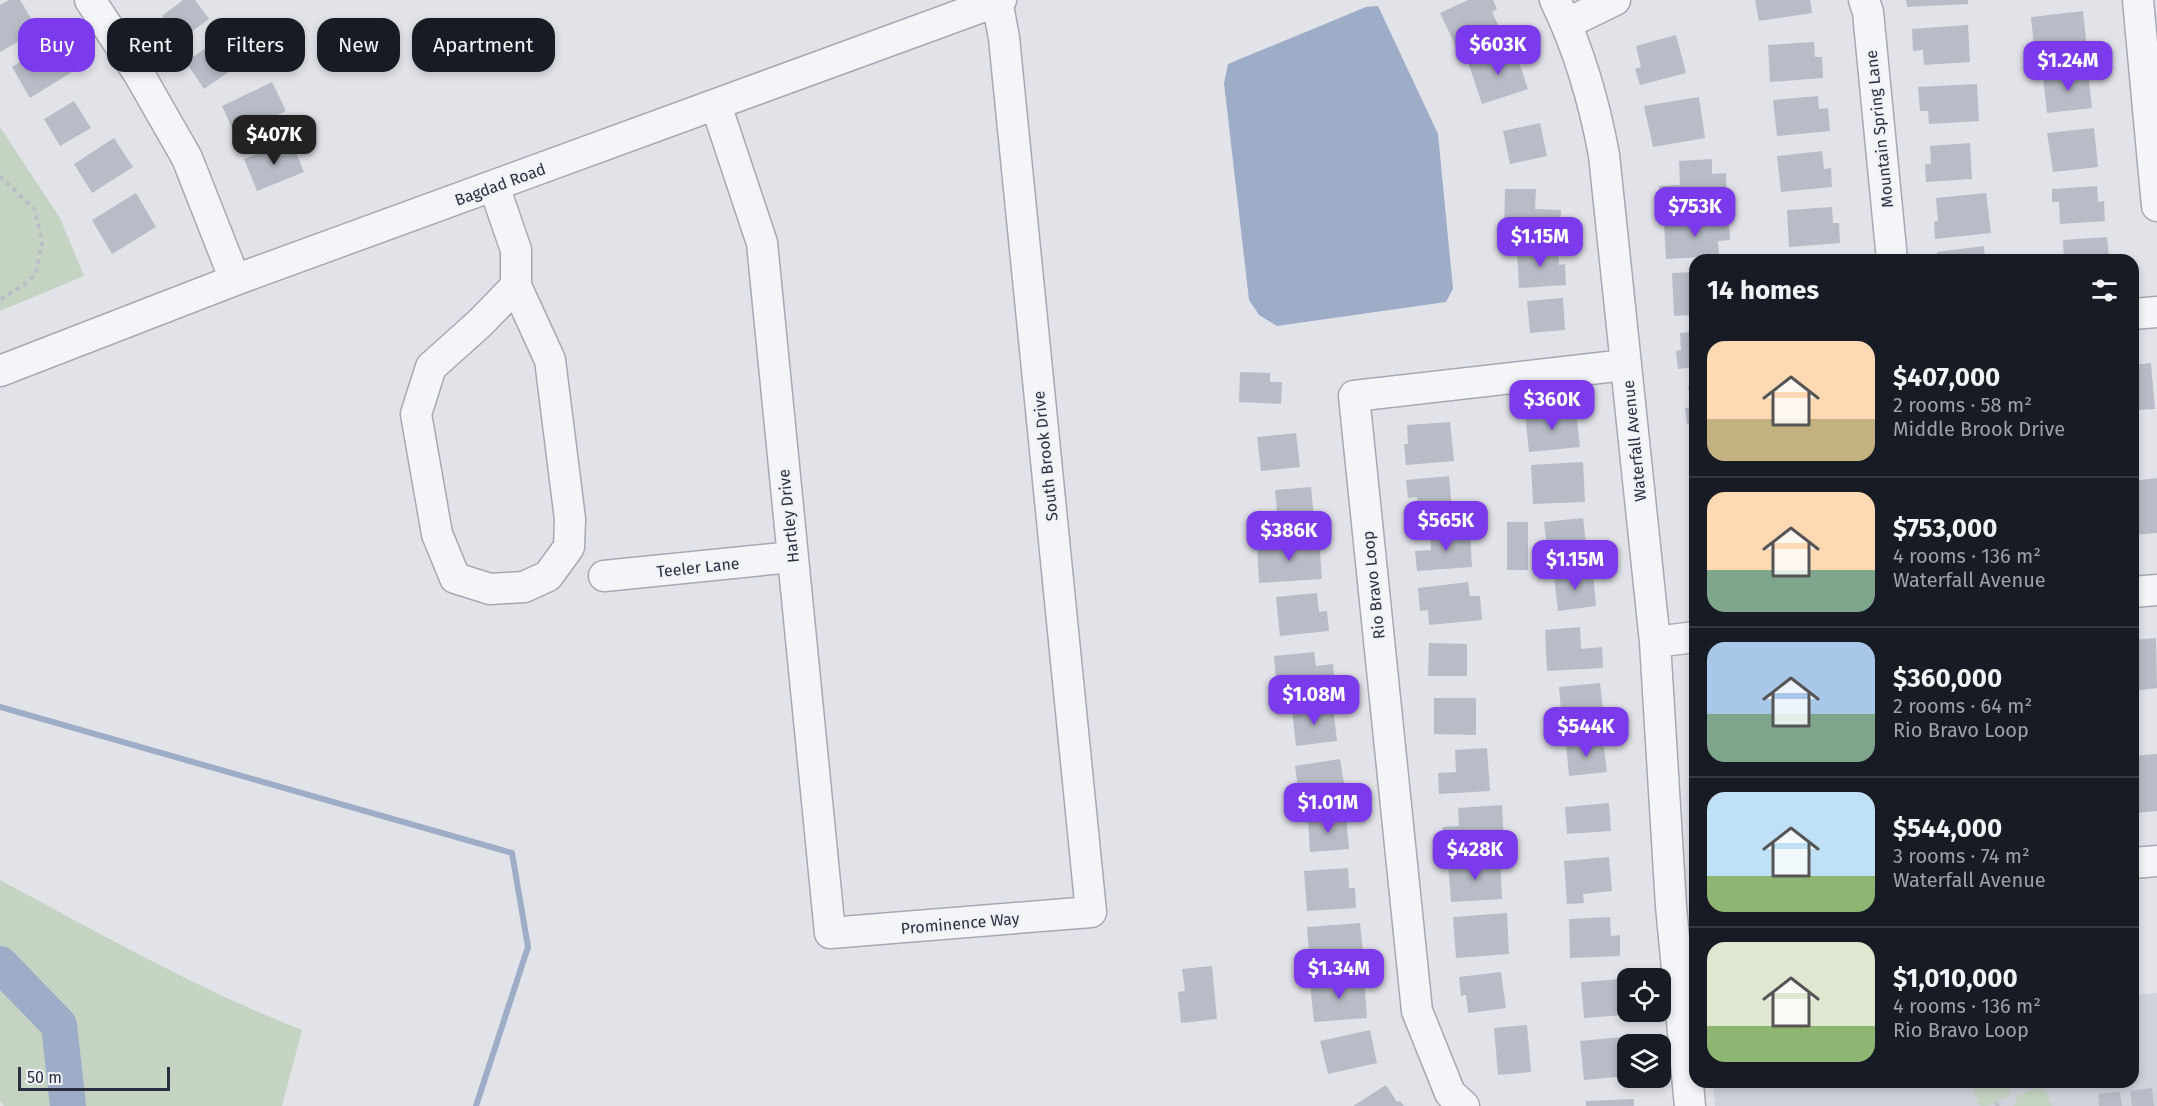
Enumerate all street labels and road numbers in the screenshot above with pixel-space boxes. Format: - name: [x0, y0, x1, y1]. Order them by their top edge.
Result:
- street label: Mountain Spring Lane: [1862, 49, 1897, 209]
- street label: Bagdad Road: [452, 159, 548, 210]
- street label: Waterfall Avenue: [1619, 379, 1650, 503]
- street label: South Brook Drive: [1029, 390, 1062, 522]
- street label: Hartley Drive: [774, 468, 803, 564]
- street label: Rio Bravo Loop: [1358, 530, 1389, 640]
- street label: Teeler Lane: [656, 554, 740, 581]
- street label: Prominence Way: [900, 909, 1020, 938]

